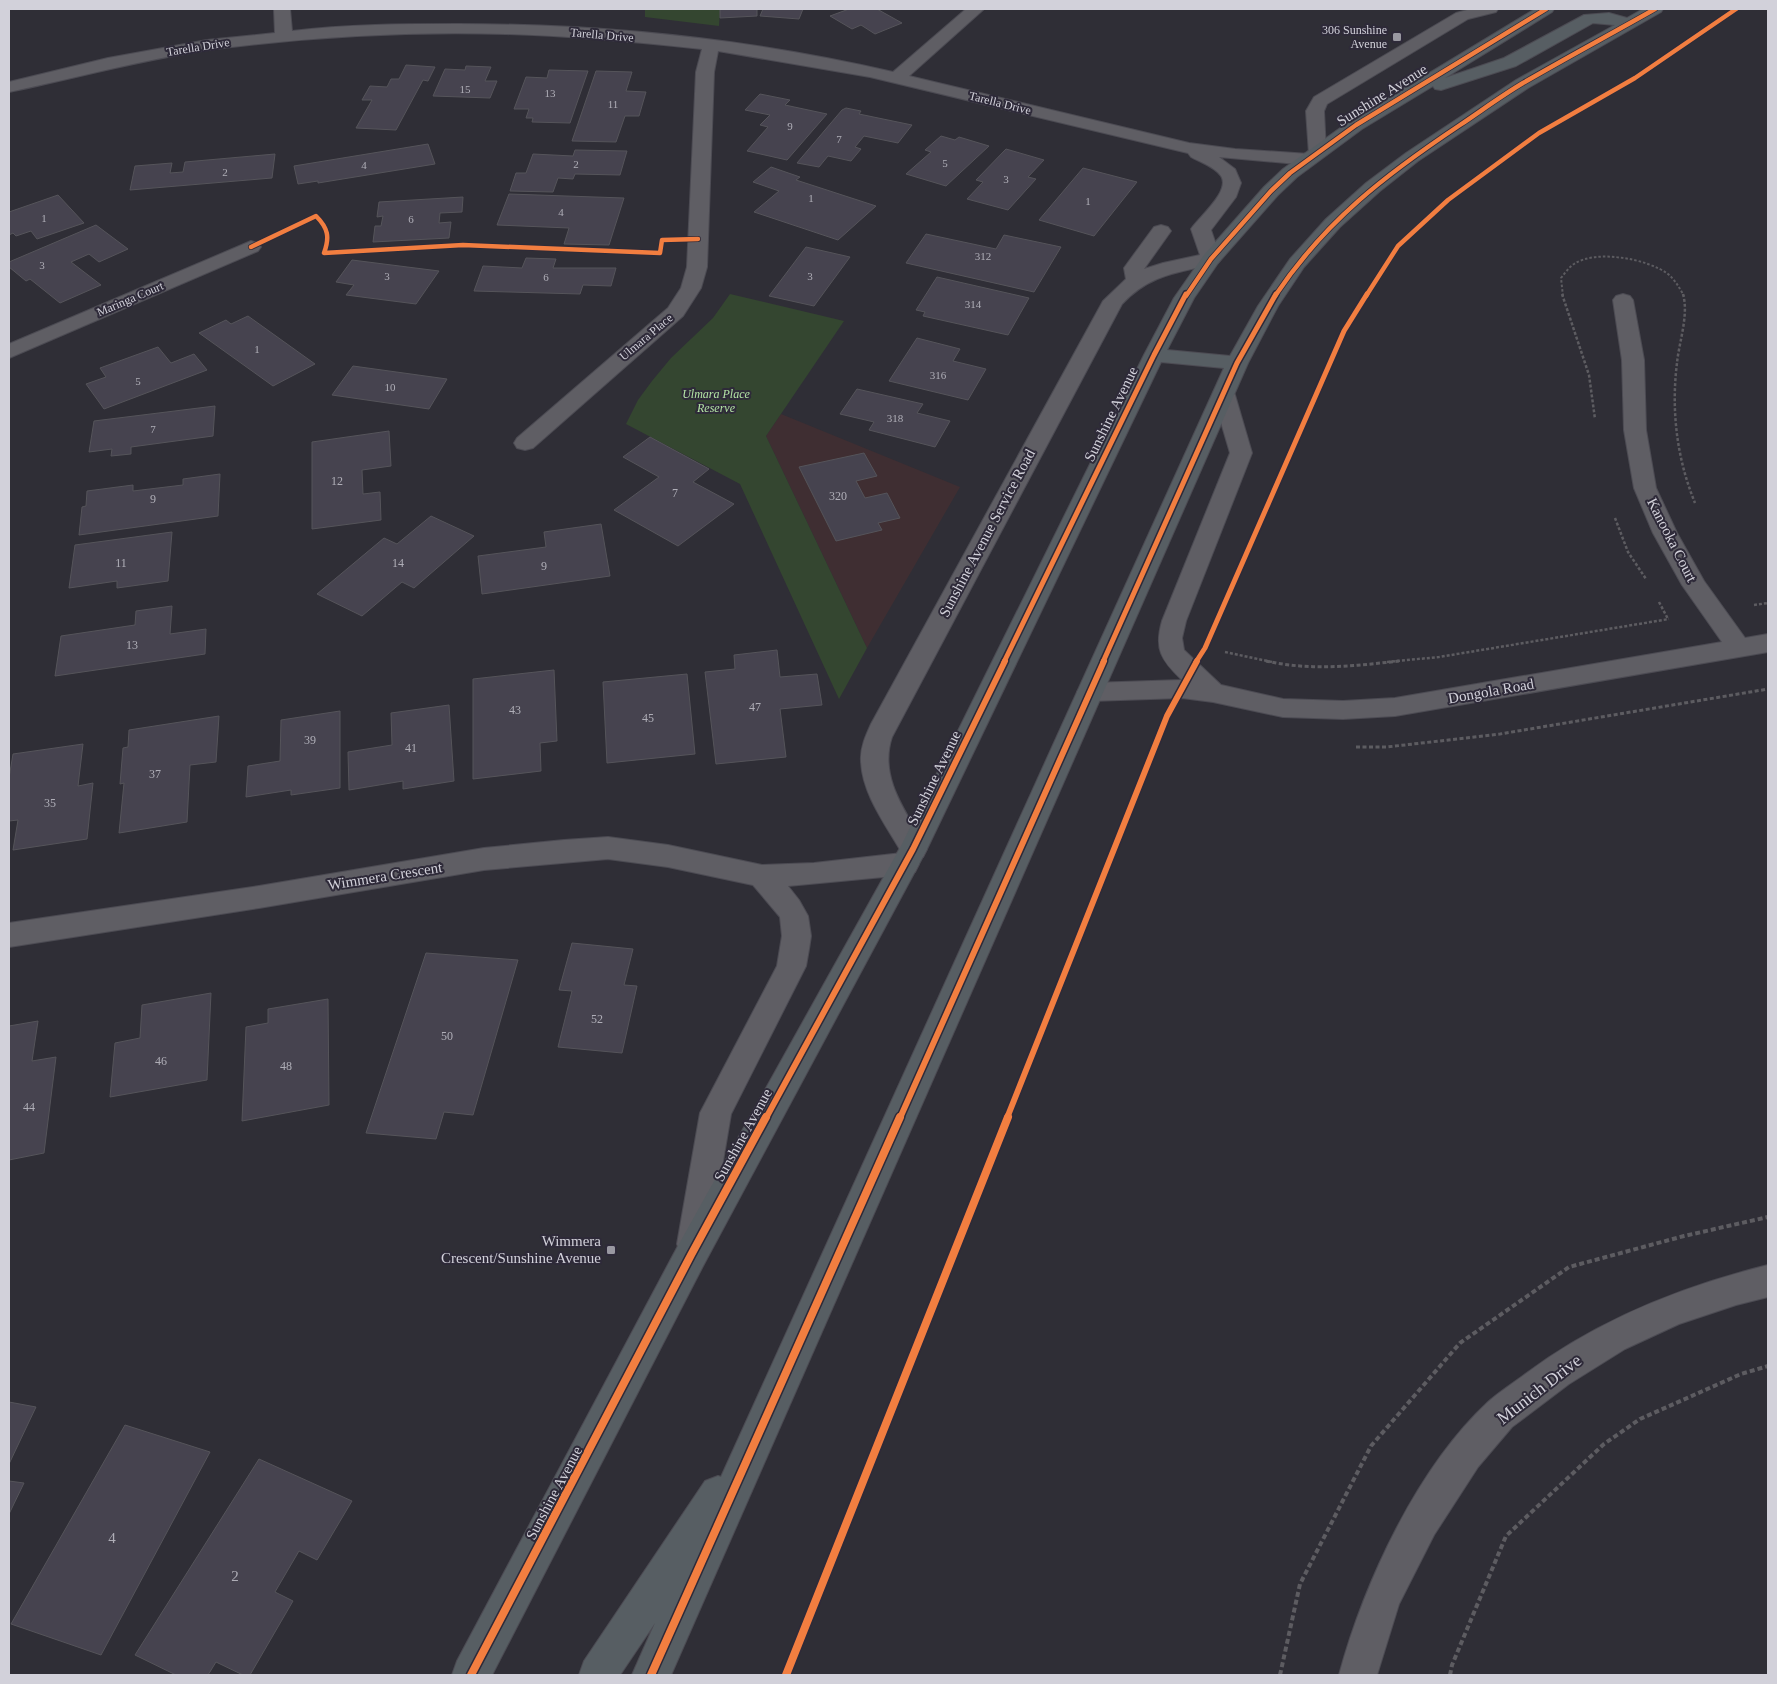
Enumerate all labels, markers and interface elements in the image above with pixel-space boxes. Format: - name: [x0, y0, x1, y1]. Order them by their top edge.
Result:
- place label: 306 Sunshine Avenue: [1322, 23, 1387, 51]
- street label: Tarella Drive: [570, 25, 634, 45]
- marker: 306 Sunshine Avenue: [1391, 31, 1403, 43]
- street label: Tarella Drive: [166, 35, 230, 59]
- street label: Sunshine Avenue: [1334, 61, 1430, 129]
- house number: 15: [460, 83, 471, 95]
- house number: 13: [545, 87, 556, 99]
- street label: Tarella Drive: [968, 89, 1032, 117]
- house number: 11: [608, 98, 618, 110]
- house number: 9: [787, 120, 793, 132]
- house number: 7: [836, 133, 842, 145]
- house number: 5: [942, 157, 948, 169]
- house number: 2: [573, 158, 579, 170]
- house number: 4: [361, 159, 367, 171]
- house number: 2: [222, 166, 228, 178]
- house number: 3: [1003, 173, 1009, 185]
- house number: 1: [808, 192, 814, 204]
- house number: 1: [1085, 195, 1091, 207]
- house number: 4: [558, 206, 564, 218]
- house number: 1: [41, 212, 47, 224]
- house number: 6: [408, 213, 414, 225]
- house number: 312: [975, 250, 991, 262]
- house number: 3: [39, 259, 45, 271]
- house number: 3: [384, 270, 390, 282]
- house number: 3: [807, 270, 813, 282]
- house number: 6: [543, 271, 549, 283]
- street label: Maringa Court: [95, 278, 166, 319]
- house number: 314: [965, 298, 982, 310]
- street label: Ulmara Place: [617, 311, 675, 363]
- house number: 1: [254, 343, 260, 355]
- street label: Sunshine Avenue: [1081, 364, 1141, 464]
- house number: 316: [930, 369, 947, 381]
- house number: 5: [135, 375, 141, 387]
- house number: 10: [385, 381, 396, 393]
- park label: Ulmara Place Reserve: [682, 387, 750, 415]
- house number: 318: [887, 412, 904, 424]
- house number: 7: [150, 423, 156, 435]
- street label: Sunshine Avenue Service Road: [936, 446, 1038, 620]
- house number: 12: [331, 474, 343, 488]
- house number: 7: [672, 486, 678, 500]
- house number: 320: [829, 489, 847, 503]
- house number: 9: [150, 492, 156, 506]
- street label: Kanooka Court: [1644, 495, 1700, 585]
- house number: 11: [115, 556, 127, 570]
- house number: 14: [392, 556, 404, 570]
- house number: 9: [541, 559, 547, 573]
- house number: 13: [126, 638, 138, 652]
- street label: Dongola Road: [1447, 675, 1536, 706]
- house number: 47: [749, 700, 761, 714]
- house number: 43: [509, 703, 521, 717]
- house number: 45: [642, 711, 654, 725]
- street label: Sunshine Avenue: [904, 728, 964, 828]
- house number: 39: [304, 733, 316, 747]
- house number: 41: [405, 741, 417, 755]
- house number: 37: [149, 767, 161, 781]
- house number: 35: [44, 796, 56, 810]
- street label: Wimmera Crescent: [327, 859, 444, 893]
- house number: 52: [591, 1012, 603, 1026]
- house number: 50: [441, 1029, 453, 1043]
- house number: 46: [155, 1054, 167, 1068]
- house number: 48: [280, 1059, 292, 1073]
- street label: Sunshine Avenue: [711, 1086, 775, 1184]
- house number: 44: [23, 1100, 35, 1114]
- place label: Wimmera Crescent/Sunshine Avenue: [441, 1233, 601, 1266]
- marker: Wimmera Crescent/Sunshine Avenue: [605, 1244, 617, 1256]
- street label: Munich Drive: [1493, 1350, 1585, 1428]
- street label: Sunshine Avenue: [523, 1443, 586, 1542]
- house number: 4: [108, 1530, 116, 1546]
- house number: 2: [231, 1568, 239, 1584]

